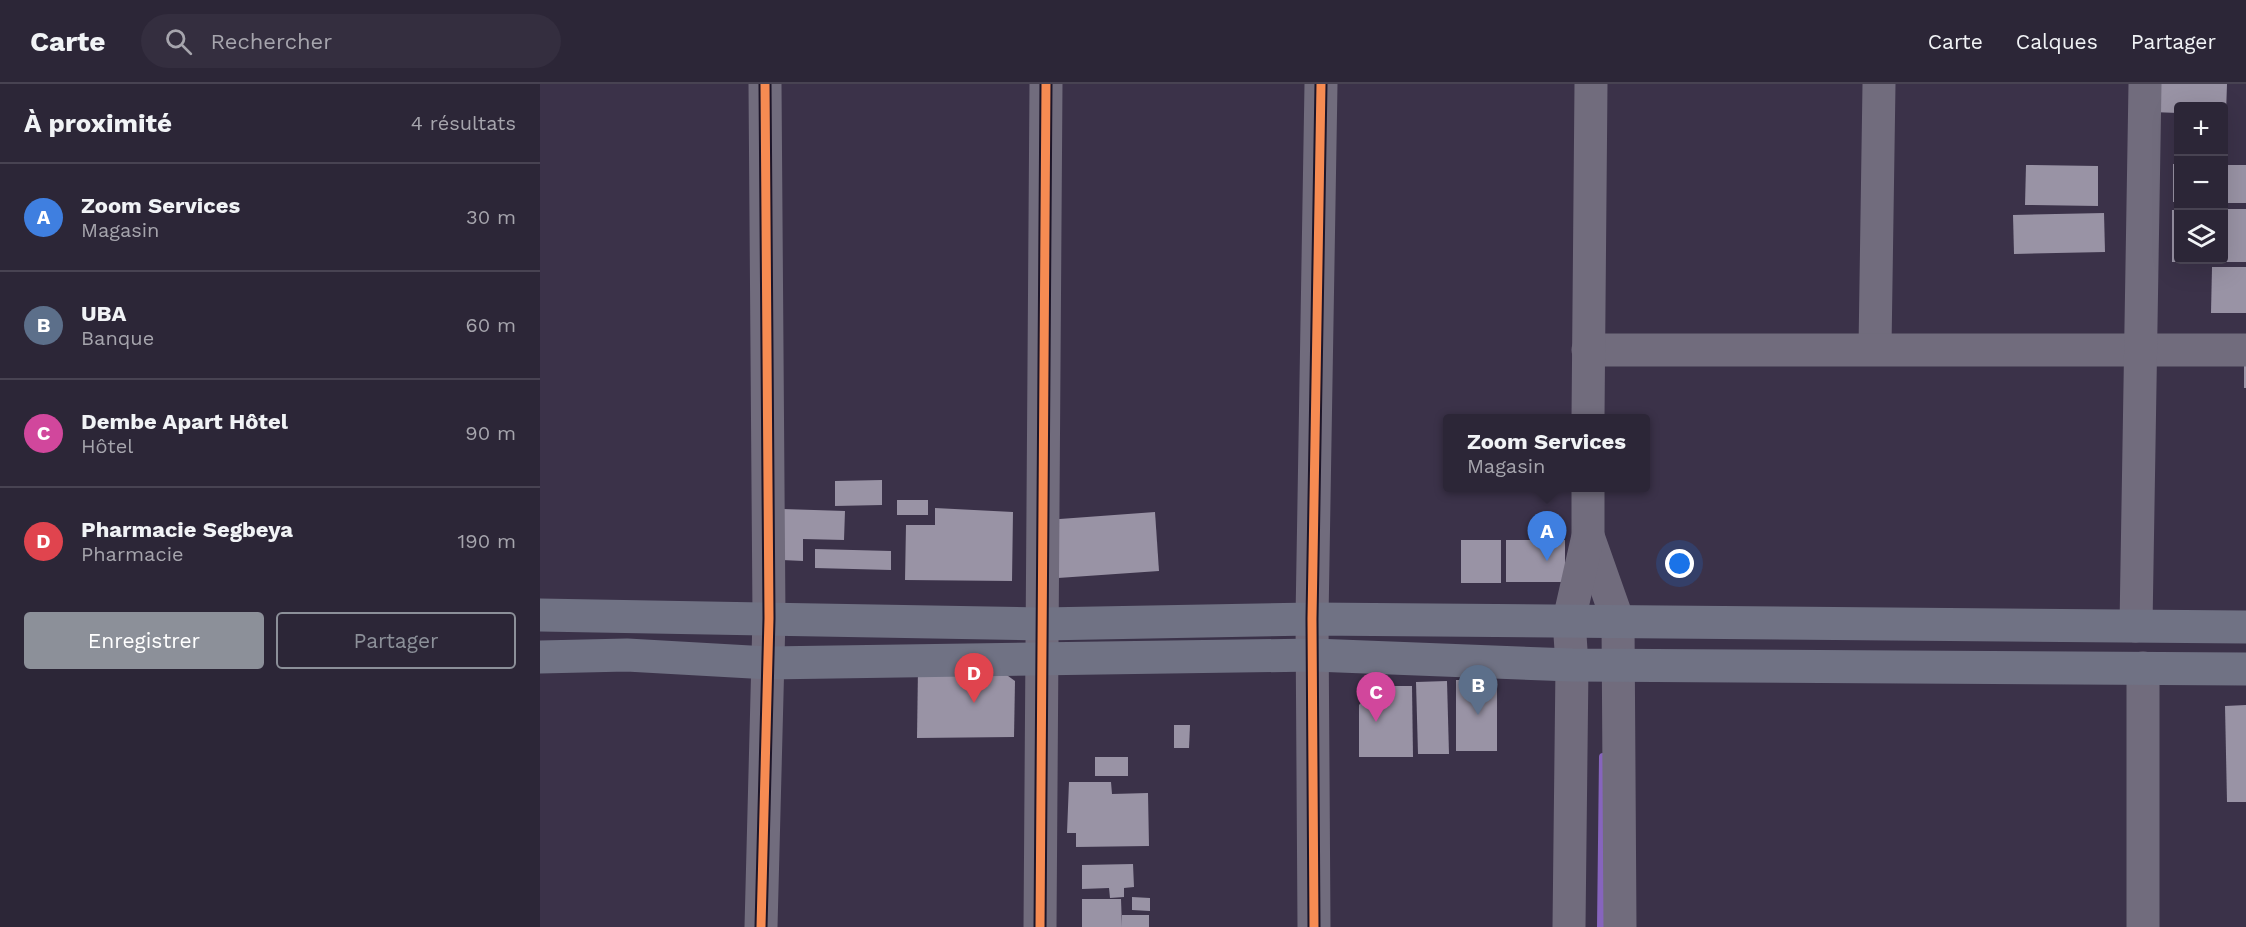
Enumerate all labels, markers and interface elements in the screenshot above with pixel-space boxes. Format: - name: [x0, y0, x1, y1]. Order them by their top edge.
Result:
- search box: [141, 14, 561, 68]
- text: Carte: [30, 25, 105, 58]
- icon: search: [162, 25, 195, 58]
- text: Rechercher: [210, 29, 332, 54]
- text: Carte: [1928, 29, 1983, 54]
- text: Calques: [2016, 29, 2098, 54]
- text: Partager: [2131, 29, 2216, 54]
- map controls: [2174, 102, 2228, 264]
- button: +: [2174, 102, 2228, 156]
- text: À proximité: [24, 108, 172, 138]
- text: 4 résultats: [411, 111, 516, 135]
- button: −: [2174, 156, 2228, 210]
- text: Zoom Services: [81, 193, 240, 218]
- text: A: [37, 205, 50, 229]
- text: 30 m: [466, 205, 516, 229]
- button: layers: [2174, 210, 2228, 264]
- text: Magasin: [81, 218, 159, 242]
- text: UBA: [81, 301, 126, 326]
- text: B: [37, 313, 50, 337]
- text: 60 m: [466, 313, 516, 337]
- text: Banque: [81, 326, 154, 350]
- text: Dembe Apart Hôtel: [81, 409, 288, 434]
- popup: [1443, 414, 1650, 492]
- text: C: [37, 421, 50, 445]
- text: 90 m: [465, 421, 516, 445]
- text: Zoom Services: [1467, 429, 1626, 454]
- text: Hôtel: [81, 434, 133, 458]
- text: Magasin: [1467, 454, 1545, 478]
- pin: A: [1528, 512, 1566, 561]
- text: Pharmacie Segbeya: [81, 517, 293, 542]
- text: D: [36, 529, 51, 553]
- text: 190 m: [458, 529, 516, 553]
- text: Pharmacie: [81, 542, 184, 566]
- your location: [1665, 549, 1694, 578]
- button: Enregistrer: [24, 612, 264, 669]
- button: Partager: [276, 612, 516, 669]
- pin: D: [954, 654, 994, 703]
- pin: B: [1458, 666, 1498, 715]
- pin: C: [1356, 672, 1396, 722]

